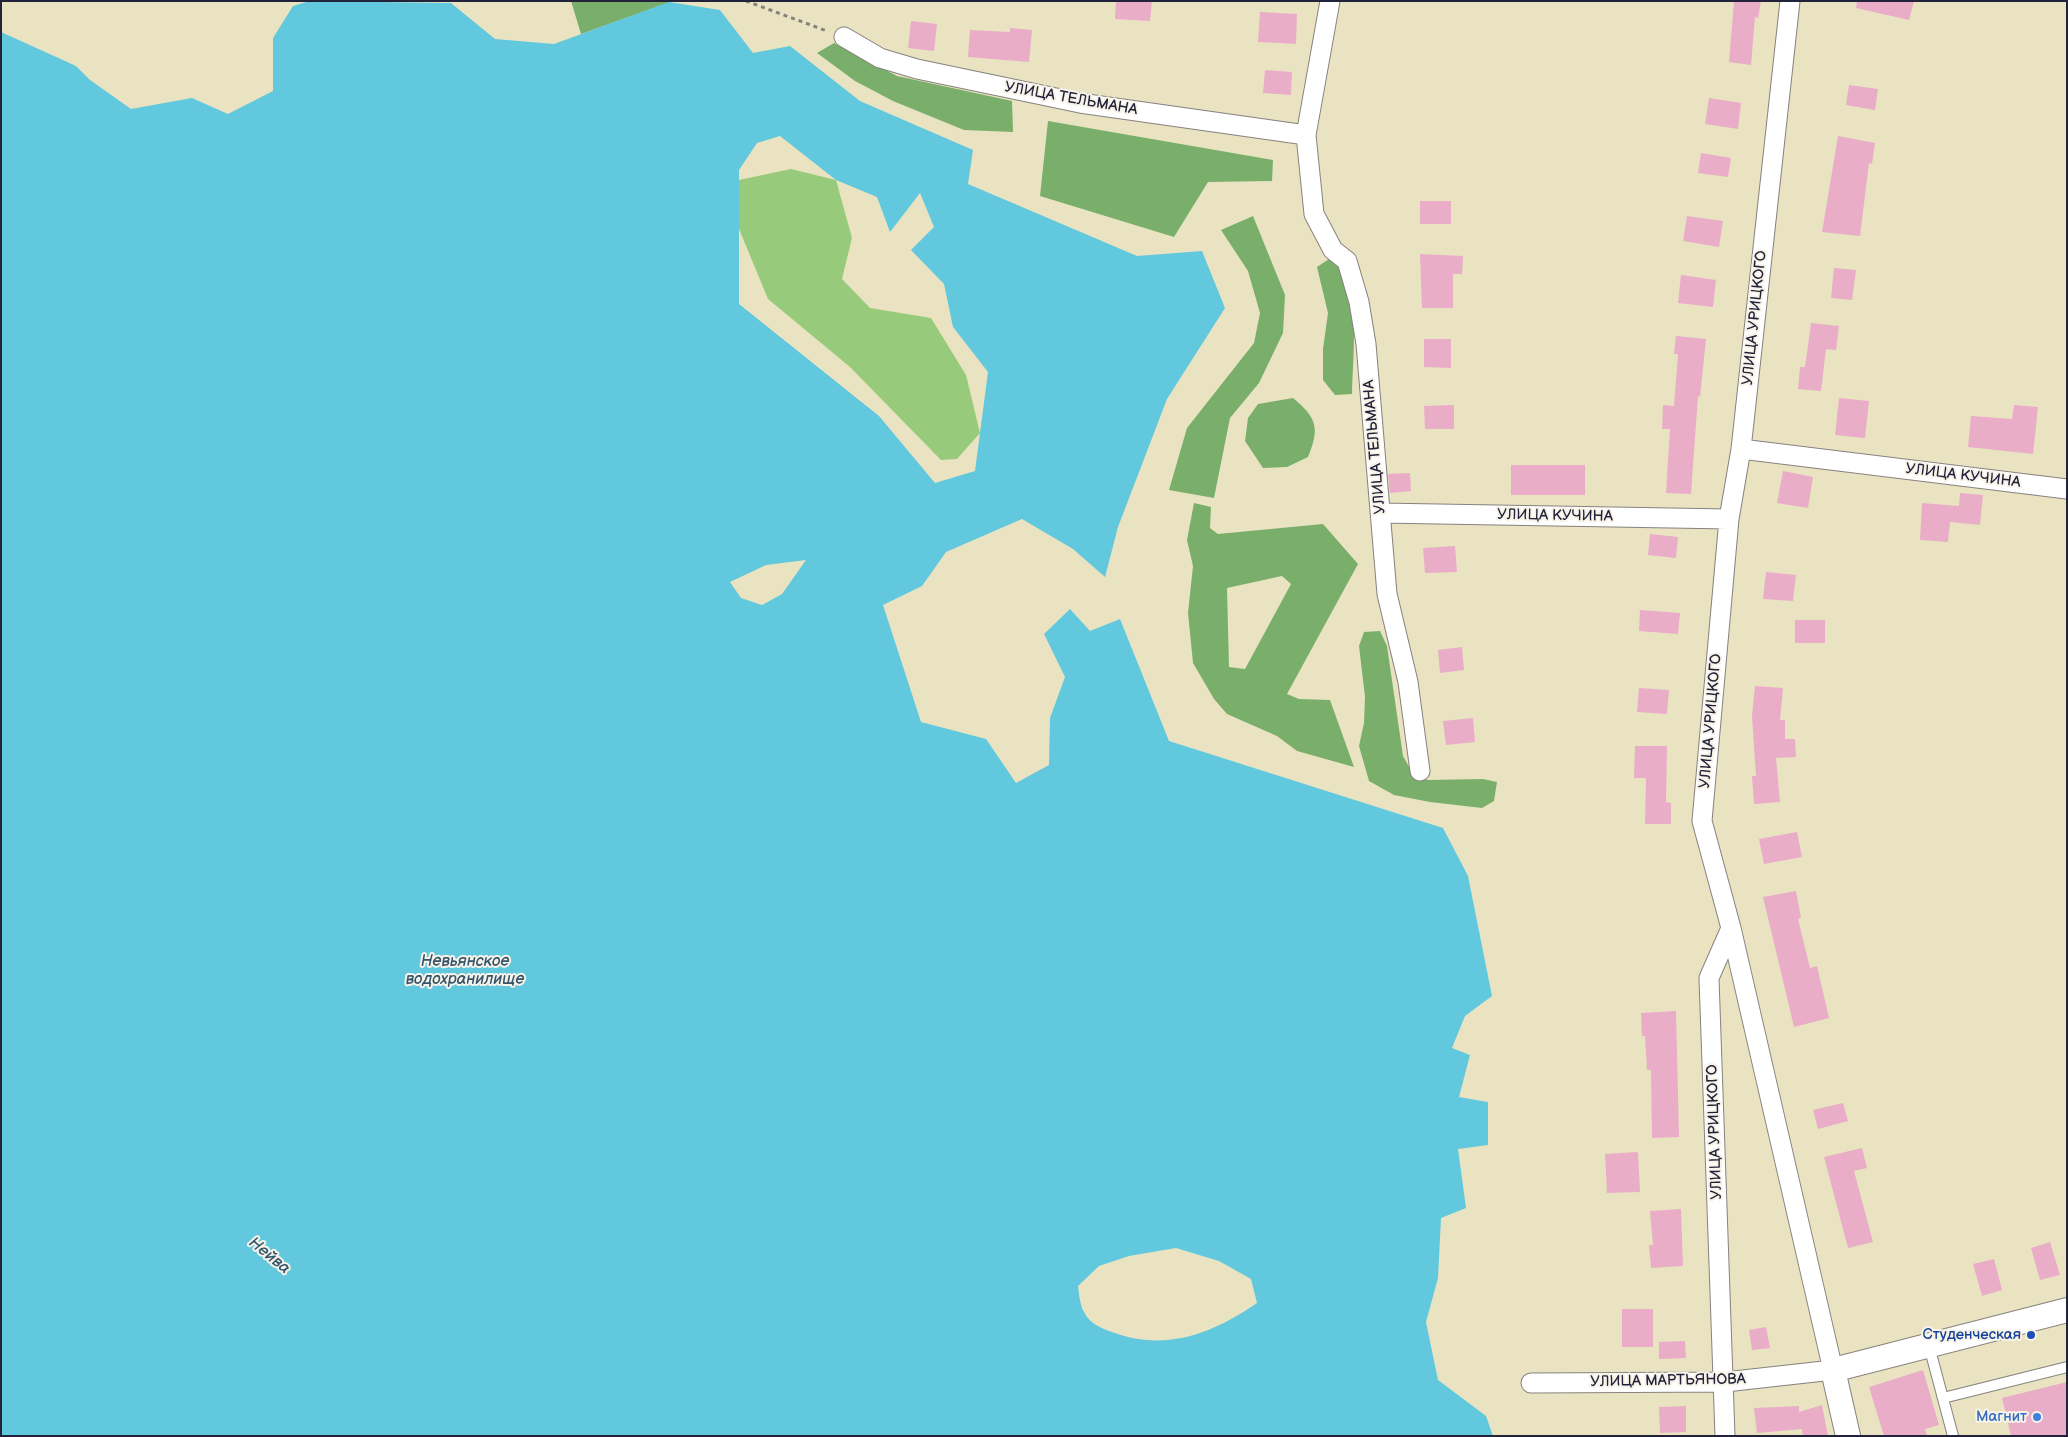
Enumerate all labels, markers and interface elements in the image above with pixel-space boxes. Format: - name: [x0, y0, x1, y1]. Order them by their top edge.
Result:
- street label: УЛИЦА ТЕЛЬМАНА: [1003, 78, 1139, 120]
- street label: УЛИЦА УРИЦКОГО: [1739, 250, 1771, 386]
- street label: УЛИЦА ТЕЛЬМАНА: [1360, 379, 1390, 515]
- street label: УЛИЦА КУЧИНА: [1904, 460, 2022, 492]
- street label: УЛИЦА КУЧИНА: [1497, 506, 1613, 526]
- street label: УЛИЦА УРИЦКОГО: [1696, 653, 1726, 789]
- water label: Невьянское водохранилище: [406, 952, 524, 990]
- street label: УЛИЦА УРИЦКОГО: [1704, 1064, 1726, 1200]
- water label: Нейва: [244, 1234, 294, 1278]
- place label: Студенческая: [1923, 1326, 2021, 1344]
- marker: Студенческая: [2025, 1329, 2037, 1341]
- street label: УЛИЦА МАРТЬЯНОВА: [1590, 1371, 1746, 1391]
- place label: Магнит: [1976, 1408, 2027, 1426]
- marker: Магнит: [2031, 1411, 2043, 1423]

